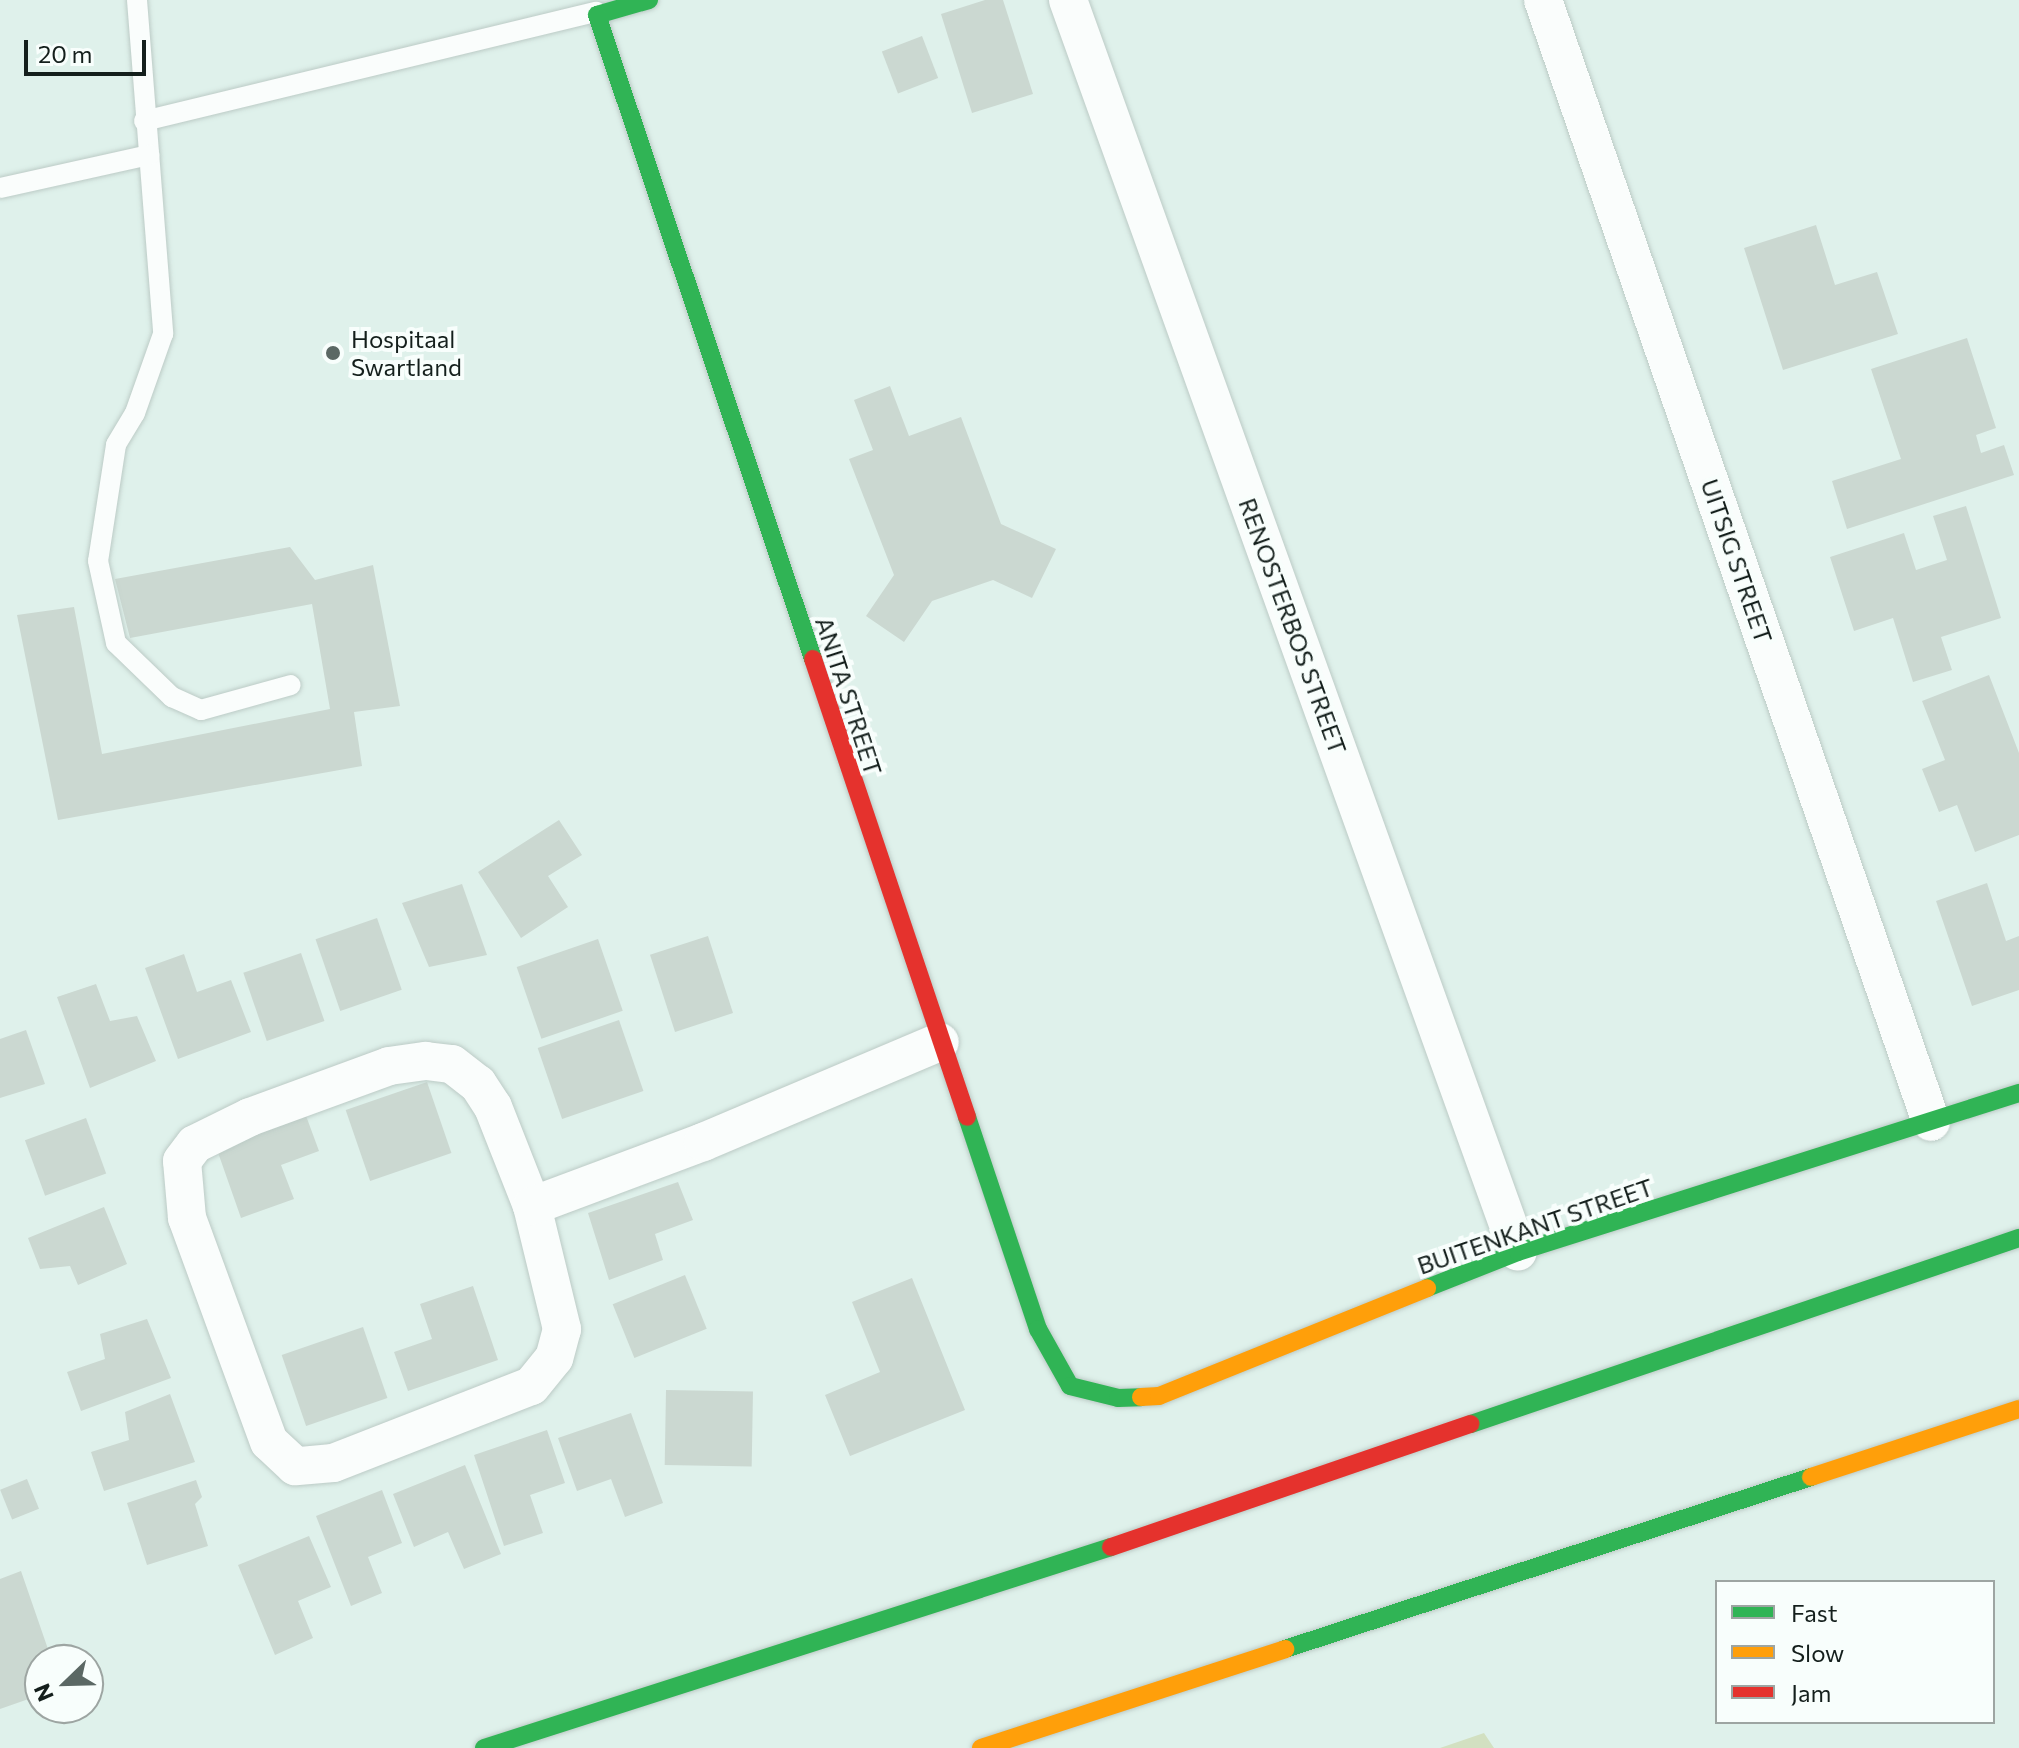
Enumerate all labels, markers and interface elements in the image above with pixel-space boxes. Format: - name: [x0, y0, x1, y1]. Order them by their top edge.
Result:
- scale bar: [28, 24, 150, 74]
- text: 20 m: [38, 39, 92, 68]
- place label: Hospitaal Swartland: [351, 325, 462, 381]
- marker: Hospitaal Swartland: [322, 342, 344, 364]
- street label: UITSIG STREET: [1695, 475, 1779, 647]
- street label: RENOSTERBOS STREET: [1233, 494, 1353, 758]
- street label: ANITA STREET: [810, 613, 888, 779]
- street label: BUITENKANT STREET: [1413, 1172, 1657, 1280]
- legend: [1715, 1580, 1995, 1724]
- text: Fast: [1791, 1598, 1838, 1627]
- text: Slow: [1791, 1638, 1844, 1667]
- north arrow: [24, 1644, 104, 1724]
- text: Jam: [1791, 1678, 1831, 1707]
- text: N: [28, 1680, 59, 1706]

